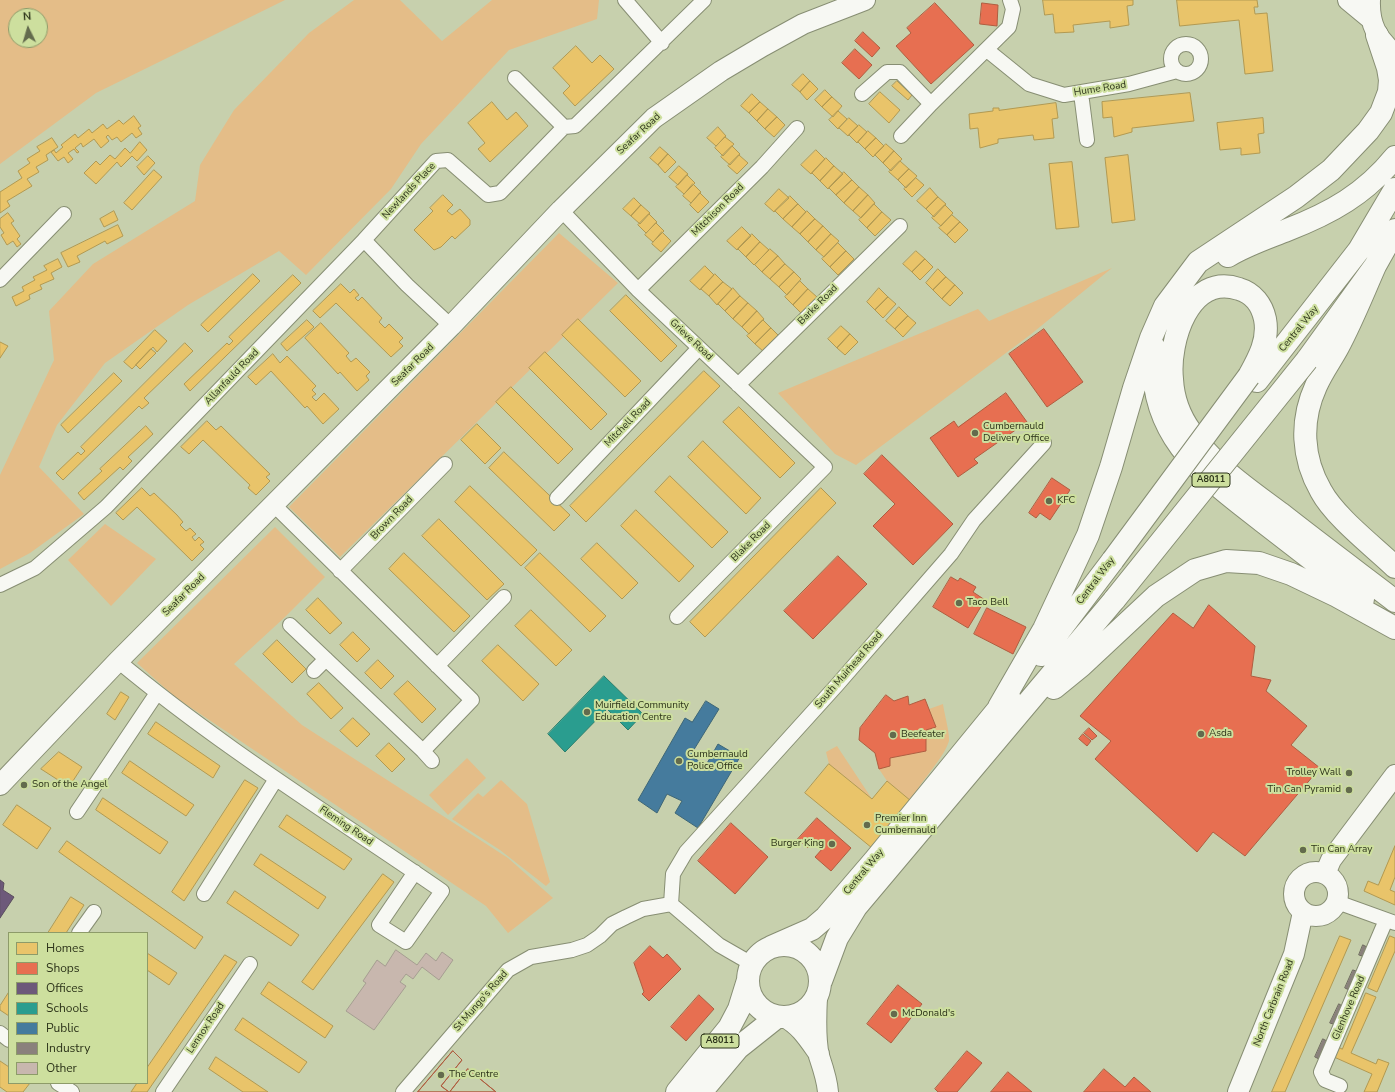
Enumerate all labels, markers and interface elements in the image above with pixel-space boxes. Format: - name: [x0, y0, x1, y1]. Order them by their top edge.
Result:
- north arrow: [8, 8, 48, 48]
- text: N: [22, 9, 32, 24]
- street label: Hume Road: [1073, 79, 1127, 99]
- street label: Seafar Road: [615, 111, 663, 157]
- street label: Newlands Place: [380, 160, 438, 222]
- street label: Mitchison Road: [689, 181, 747, 239]
- street label: Barke Road: [795, 282, 841, 328]
- street label: Central Way: [1277, 303, 1321, 355]
- street label: Grieve Road: [667, 317, 715, 363]
- street label: Seafar Road: [389, 341, 437, 389]
- street label: Allanfauld Road: [202, 347, 262, 407]
- street label: Mitchell Road: [602, 397, 654, 449]
- place label: Cumbernauld Delivery Office: [983, 421, 1049, 444]
- marker: Cumbernauld Delivery Office: [970, 428, 980, 438]
- road number: A8011: [1192, 473, 1230, 487]
- street label: Brown Road: [368, 494, 416, 542]
- place label: KFC: [1057, 495, 1075, 507]
- marker: KFC: [1044, 496, 1054, 506]
- street label: Blake Road: [729, 520, 773, 564]
- street label: Central Way: [1074, 555, 1118, 607]
- street label: Seafar Road: [160, 571, 208, 619]
- place label: Taco Bell: [967, 597, 1008, 609]
- marker: Taco Bell: [954, 598, 964, 608]
- street label: South Muirhead Road: [813, 629, 885, 711]
- place label: Muirfield Community Education Centre: [595, 700, 689, 724]
- marker: Muirfield Community Education Centre: [582, 707, 592, 717]
- place label: Asda: [1209, 728, 1232, 740]
- place label: Beefeater: [901, 729, 945, 741]
- marker: Asda: [1196, 729, 1206, 739]
- marker: Beefeater: [888, 730, 898, 740]
- place label: Cumbernauld Police Office: [687, 749, 748, 772]
- marker: Cumbernauld Police Office: [674, 756, 684, 766]
- place label: Trolley Wall: [1286, 767, 1341, 779]
- marker: Trolley Wall: [1344, 768, 1354, 778]
- place label: Son of the Angel: [32, 779, 108, 791]
- marker: Son of the Angel: [19, 780, 29, 790]
- place label: Tin Can Pyramid: [1267, 784, 1341, 796]
- marker: Tin Can Pyramid: [1344, 785, 1354, 795]
- street label: Fleming Road: [317, 804, 375, 848]
- place label: Premier Inn Cumbernauld: [875, 813, 936, 836]
- marker: Premier Inn Cumbernauld: [862, 820, 872, 830]
- place label: Burger King: [771, 838, 824, 850]
- marker: Burger King: [827, 839, 837, 849]
- place label: Tin Can Array: [1311, 844, 1372, 856]
- marker: Tin Can Array: [1298, 845, 1308, 855]
- street label: Central Way: [841, 847, 887, 897]
- legend: [8, 932, 148, 1084]
- text: Homes: [46, 940, 84, 956]
- street label: North Carbrain Road: [1251, 958, 1297, 1048]
- text: Shops: [46, 960, 80, 976]
- street label: St Mungo's Road: [451, 968, 511, 1034]
- street label: Glenhove Road: [1330, 974, 1368, 1042]
- text: Offices: [46, 980, 83, 996]
- text: Schools: [46, 1000, 88, 1016]
- street label: Lennox Road: [185, 1000, 227, 1056]
- place label: McDonald's: [902, 1008, 955, 1020]
- marker: McDonald's: [889, 1009, 899, 1019]
- text: Public: [46, 1020, 79, 1036]
- road number: A8011: [701, 1034, 739, 1048]
- text: Industry: [46, 1040, 90, 1056]
- text: Other: [46, 1060, 77, 1076]
- place label: The Centre: [449, 1069, 498, 1081]
- marker: The Centre: [436, 1070, 446, 1080]

